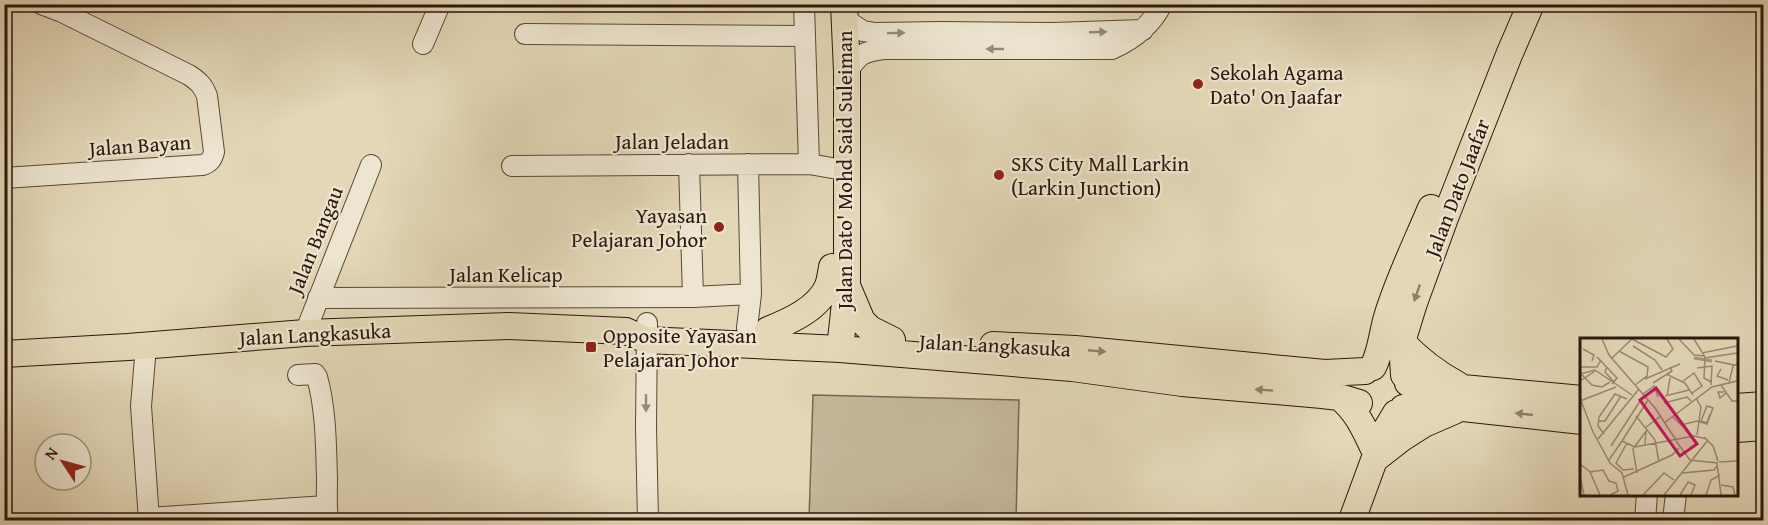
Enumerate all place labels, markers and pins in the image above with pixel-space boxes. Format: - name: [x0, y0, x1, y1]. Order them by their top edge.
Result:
- place label: Sekolah Agama Dato' On Jaafar: [1210, 57, 1344, 112]
- marker: Sekolah Agama Dato' On Jaafar: [1191, 77, 1205, 91]
- place label: SKS City Mall Larkin (Larkin Junction): [1011, 148, 1189, 203]
- marker: SKS City Mall Larkin (Larkin Junction): [992, 168, 1006, 182]
- place label: Yayasan Pelajaran Johor: [571, 200, 707, 255]
- marker: Yayasan Pelajaran Johor: [712, 220, 726, 234]
- place label: Opposite Yayasan Pelajaran Johor: [603, 320, 757, 375]
- marker: Opposite Yayasan Pelajaran Johor: [584, 340, 598, 354]

